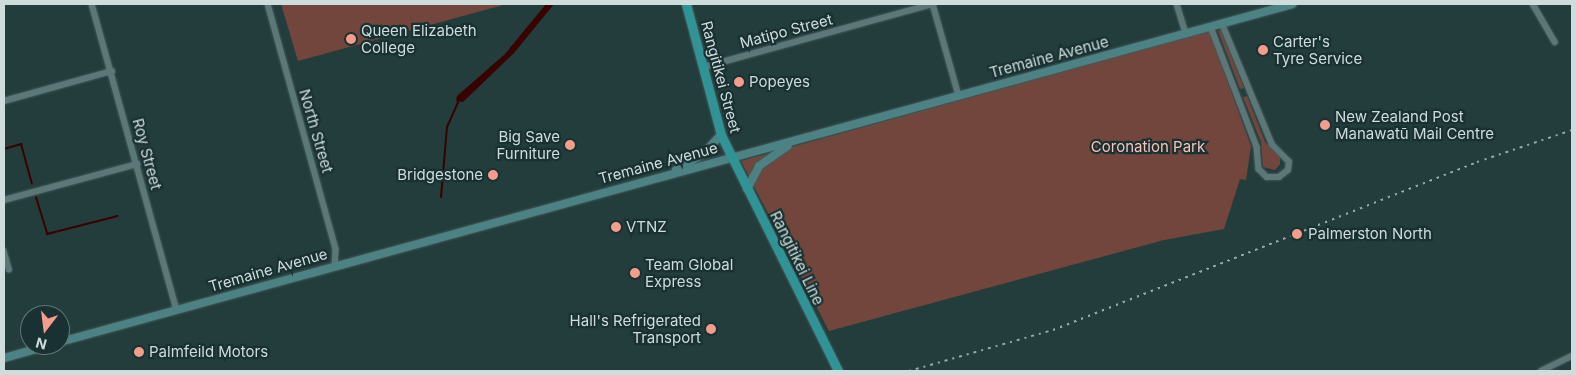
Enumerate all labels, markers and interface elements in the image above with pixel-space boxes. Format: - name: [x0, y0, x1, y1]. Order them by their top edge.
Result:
- street label: Matipo Street: [738, 10, 834, 52]
- street label: Rangitikei Street: [697, 19, 745, 135]
- place label: Queen Elizabeth College: [361, 21, 477, 56]
- street label: Tremaine Avenue: [987, 32, 1111, 82]
- place label: Carter's Tyre Service: [1273, 32, 1362, 67]
- marker: Queen Elizabeth College: [345, 33, 357, 45]
- marker: Carter's Tyre Service: [1257, 44, 1269, 56]
- place label: Popeyes: [749, 73, 810, 91]
- marker: Popeyes: [733, 76, 745, 88]
- street label: North Street: [295, 87, 337, 175]
- place label: New Zealand Post Manawatū Mail Centre: [1335, 107, 1494, 142]
- street label: Roy Street: [129, 116, 165, 192]
- marker: New Zealand Post Manawatū Mail Centre: [1319, 119, 1331, 131]
- place label: Big Save Furniture: [496, 127, 560, 162]
- street label: Tremaine Avenue: [596, 138, 720, 188]
- park label: Coronation Park: [1091, 138, 1205, 156]
- marker: Big Save Furniture: [564, 139, 576, 151]
- place label: Bridgestone: [397, 166, 483, 184]
- marker: Bridgestone: [487, 169, 499, 181]
- street label: Rangitikei Line: [766, 208, 828, 308]
- place label: VTNZ: [626, 218, 667, 236]
- marker: VTNZ: [610, 221, 622, 233]
- place label: Palmerston North: [1308, 225, 1432, 243]
- marker: Palmerston North: [1290, 227, 1304, 241]
- street label: Tremaine Avenue: [207, 244, 329, 296]
- place label: Team Global Express: [645, 255, 733, 290]
- marker: Team Global Express: [629, 267, 641, 279]
- north arrow: [20, 305, 70, 355]
- place label: Hall's Refrigerated Transport: [570, 311, 701, 346]
- marker: Hall's Refrigerated Transport: [705, 323, 717, 335]
- text: N: [34, 334, 49, 354]
- place label: Palmfeild Motors: [149, 343, 268, 361]
- marker: Palmfeild Motors: [133, 346, 145, 358]

